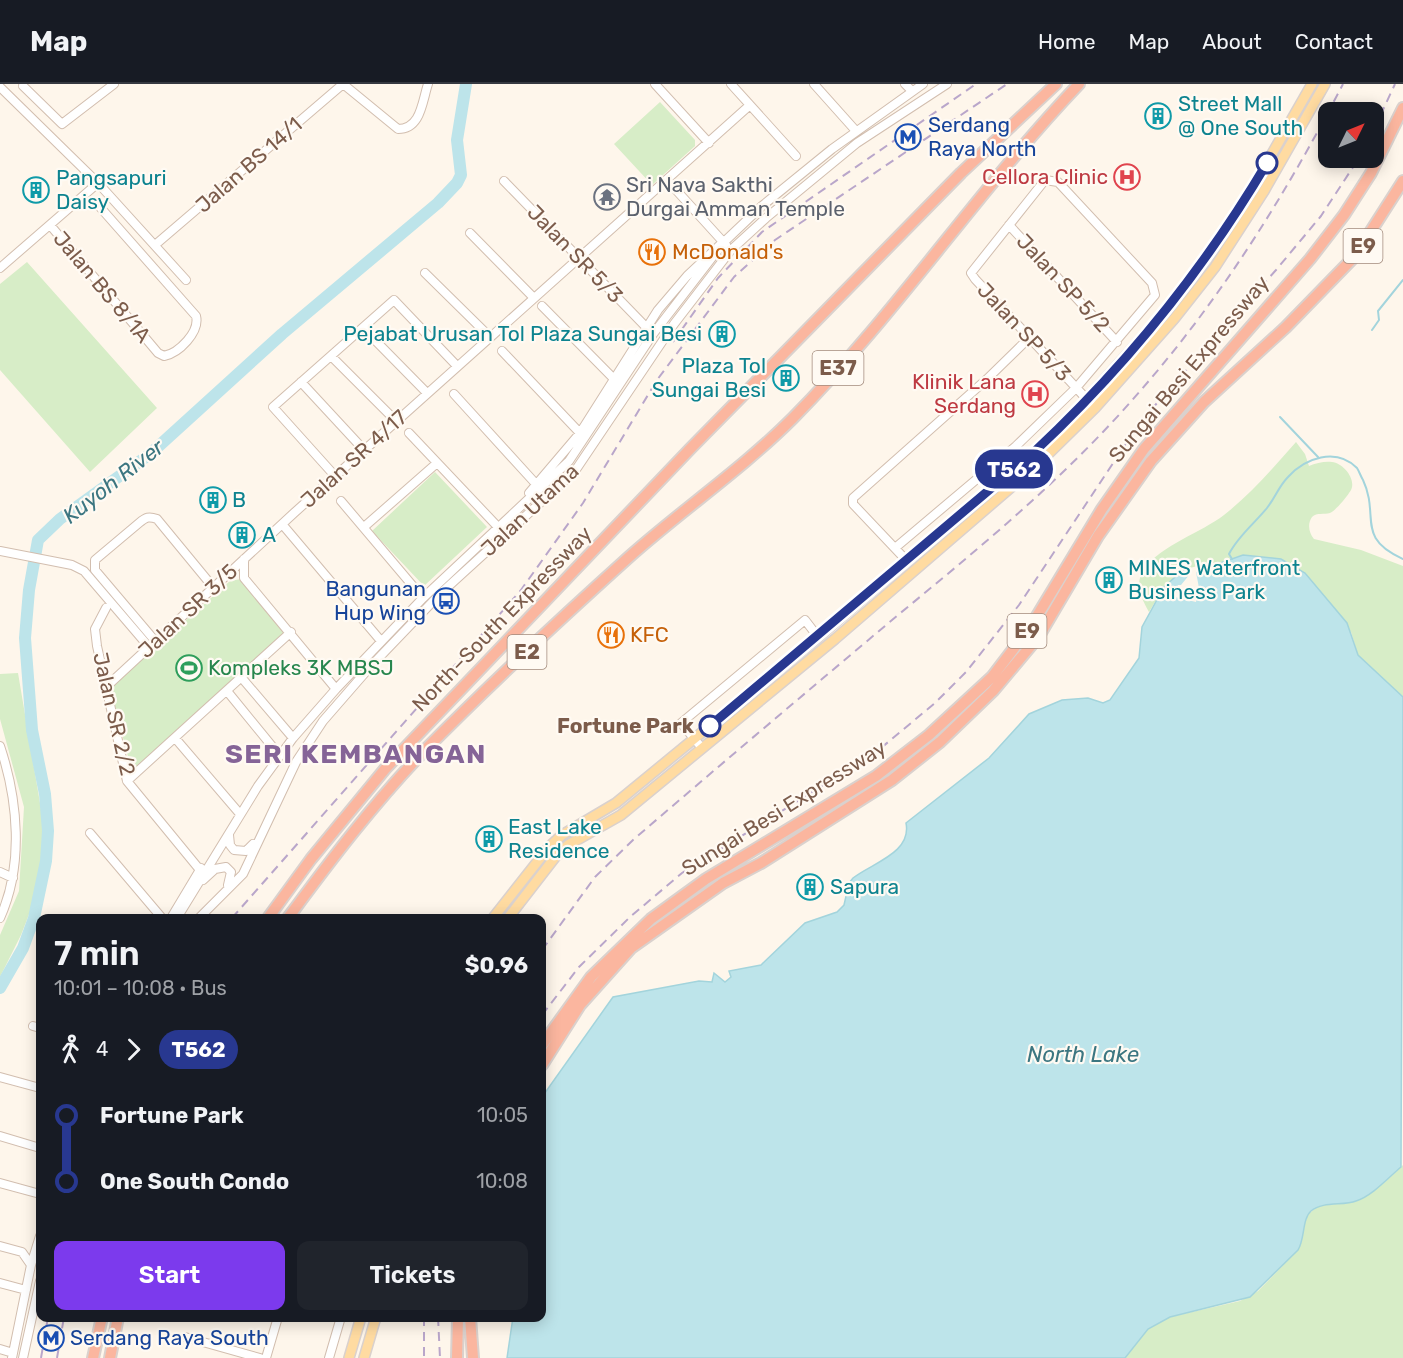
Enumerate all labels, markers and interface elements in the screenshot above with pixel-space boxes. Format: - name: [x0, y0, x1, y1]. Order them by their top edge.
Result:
- text: Map: [30, 25, 87, 58]
- text: Home: [1038, 29, 1095, 54]
- text: Map: [1128, 29, 1169, 54]
- text: About: [1202, 29, 1262, 54]
- text: Contact: [1295, 29, 1373, 54]
- place label: Street Mall @ One South: [1178, 91, 1303, 140]
- building icon: Street Mall @ One South: [1143, 101, 1173, 131]
- north arrow: [1318, 102, 1384, 168]
- map controls: [1318, 102, 1384, 168]
- street label: Jalan BS 14/1: [190, 112, 307, 218]
- place label: Serdang Raya North: [928, 112, 1037, 161]
- metro station icon: Serdang Raya North: [893, 122, 923, 152]
- unlabelled marker: [1256, 152, 1278, 174]
- hospital icon: Cellora Clinic: [1112, 162, 1142, 192]
- place label: Cellora Clinic: [982, 164, 1108, 189]
- place label: Pangsapuri Daisy: [56, 165, 167, 214]
- place label: Sri Nava Sakthi Durgai Amman Temple: [626, 172, 845, 221]
- building icon: Pangsapuri Daisy: [21, 175, 51, 205]
- temple icon: Sri Nava Sakthi Durgai Amman Temple: [592, 182, 622, 212]
- street label: Jalan SR 5/3: [522, 199, 628, 308]
- street label: Jalan BS 8/1A: [48, 226, 156, 348]
- street label: Jalan SP 5/2: [1012, 228, 1115, 337]
- road number: E9: [1344, 229, 1382, 263]
- restaurant icon: McDonald's: [637, 237, 667, 267]
- place label: McDonald's: [672, 239, 784, 264]
- street label: Sungai Besi Expressway: [1103, 270, 1274, 467]
- street label: Jalan SP 5/3: [972, 277, 1076, 386]
- building icon: Pejabat Urusan Tol Plaza Sungai Besi: [707, 319, 737, 349]
- place label: Pejabat Urusan Tol Plaza Sungai Besi: [343, 321, 702, 346]
- road number: E37: [812, 351, 864, 385]
- place label: Plaza Tol Sungai Besi: [652, 353, 766, 402]
- building icon: Plaza Tol Sungai Besi: [771, 363, 801, 393]
- place label: Klinik Lana Serdang: [912, 369, 1016, 418]
- hospital icon: Klinik Lana Serdang: [1020, 379, 1050, 409]
- street label: Jalan SR 4/17: [295, 404, 412, 513]
- water label: Kuyoh River: [57, 432, 171, 529]
- line badge: T562: [972, 450, 1056, 488]
- text: T562: [987, 457, 1041, 482]
- street label: Jalan Utama: [476, 458, 584, 561]
- building icon: B: [198, 485, 228, 515]
- place label: B: [232, 487, 246, 512]
- building icon: A: [227, 520, 257, 550]
- street label: North–South Expressway: [407, 521, 597, 717]
- place label: A: [262, 522, 276, 547]
- place label: MINES Waterfront Business Park: [1128, 555, 1300, 604]
- street label: Jalan SR 3/5: [133, 558, 242, 663]
- building icon: MINES Waterfront Business Park: [1094, 565, 1124, 595]
- place label: Bangunan Hup Wing: [325, 576, 426, 625]
- bus stop icon: Bangunan Hup Wing: [431, 586, 461, 616]
- road number: E9: [1008, 614, 1046, 648]
- restaurant icon: KFC: [596, 620, 626, 650]
- place label: KFC: [630, 622, 669, 647]
- road number: E2: [508, 635, 546, 669]
- street label: Jalan SR 2/2: [88, 650, 141, 778]
- sports icon: Kompleks 3K MBSJ: [174, 653, 204, 683]
- place label: Kompleks 3K MBSJ: [208, 655, 394, 680]
- place label: Fortune Park: [557, 713, 695, 738]
- marker: Fortune Park: [699, 715, 721, 737]
- street label: Sungai Besi Expressway: [677, 734, 891, 881]
- district label: SERI KEMBANGAN: [225, 738, 487, 770]
- place label: East Lake Residence: [508, 814, 610, 863]
- building icon: East Lake Residence: [474, 824, 504, 854]
- building icon: Sapura: [795, 872, 825, 902]
- place label: Sapura: [830, 874, 899, 899]
- text: 7 min: [54, 934, 140, 973]
- text: $0.96: [465, 952, 528, 979]
- text: 10:01 – 10:08 · Bus: [54, 976, 227, 1000]
- icon: walk: [54, 1033, 87, 1066]
- icon: forward: [117, 1033, 150, 1066]
- text: 4: [96, 1037, 108, 1061]
- text: T562: [171, 1037, 226, 1062]
- water label: North Lake: [1027, 1041, 1139, 1068]
- text: Fortune Park: [100, 1102, 244, 1129]
- text: 10:05: [477, 1103, 528, 1127]
- text: One South Condo: [100, 1168, 289, 1195]
- text: 10:08: [476, 1169, 528, 1193]
- button: Start: [54, 1241, 285, 1310]
- button: Tickets: [297, 1241, 528, 1310]
- metro station icon: Serdang Raya South: [36, 1323, 66, 1353]
- place label: Serdang Raya South: [70, 1325, 269, 1350]

